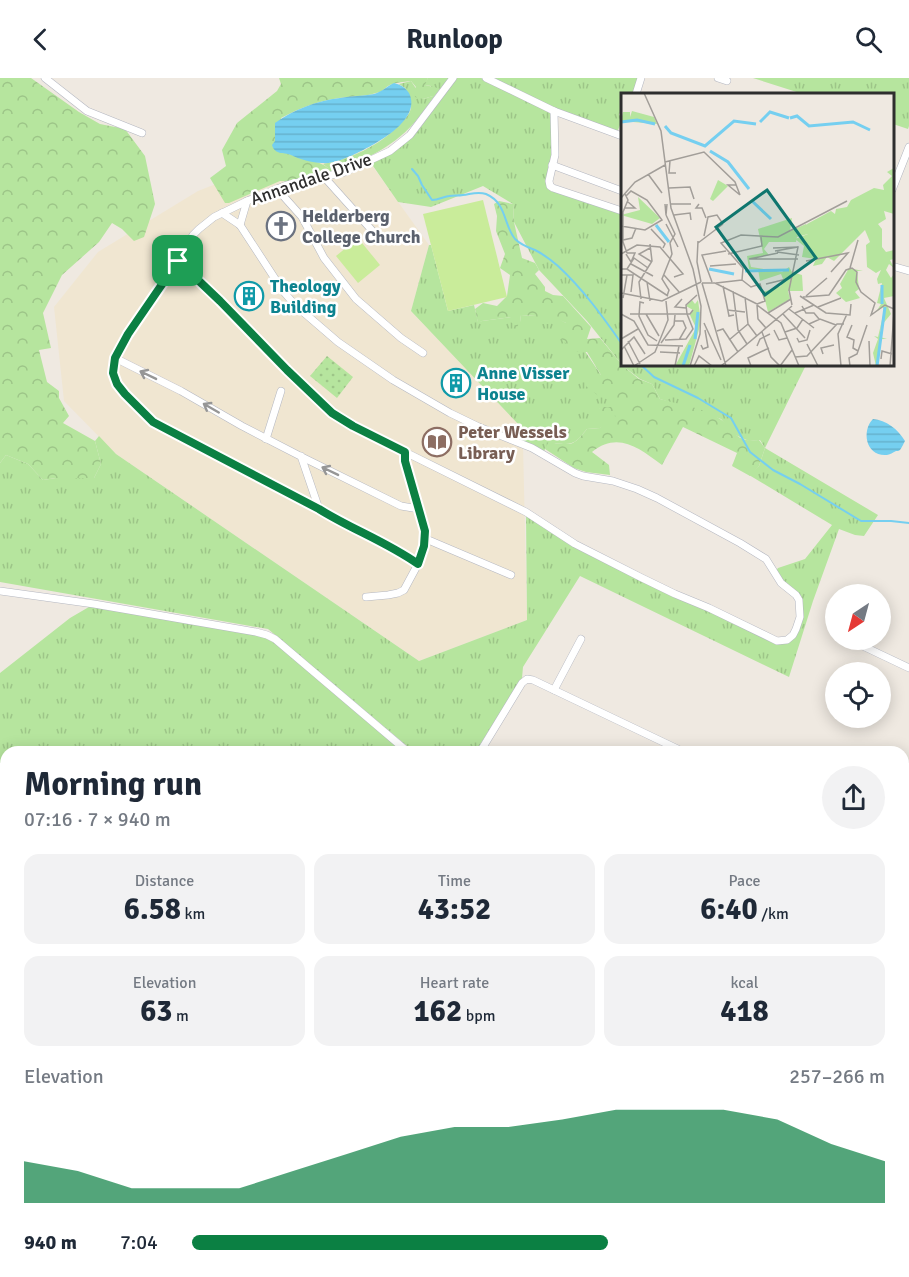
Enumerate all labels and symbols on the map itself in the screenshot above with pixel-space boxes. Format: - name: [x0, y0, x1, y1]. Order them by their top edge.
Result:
- inset map: [621, 93, 894, 366]
- street label: Annandale Drive: [248, 148, 374, 210]
- place label: Helderberg College Church: [302, 205, 421, 248]
- church icon: Helderberg College Church: [265, 210, 297, 242]
- pin: [152, 235, 203, 286]
- place label: Theology Building: [270, 275, 341, 318]
- building icon: Theology Building: [233, 280, 265, 312]
- place label: Anne Visser House: [477, 362, 570, 405]
- building icon: Anne Visser House: [440, 367, 472, 399]
- one-way arrow: [139, 368, 157, 380]
- one-way arrow: [203, 402, 220, 414]
- place label: Peter Wessels Library: [458, 421, 567, 464]
- library icon: Peter Wessels Library: [421, 426, 453, 458]
- one-way arrow: [321, 464, 339, 476]
- north arrow: [825, 584, 891, 650]

